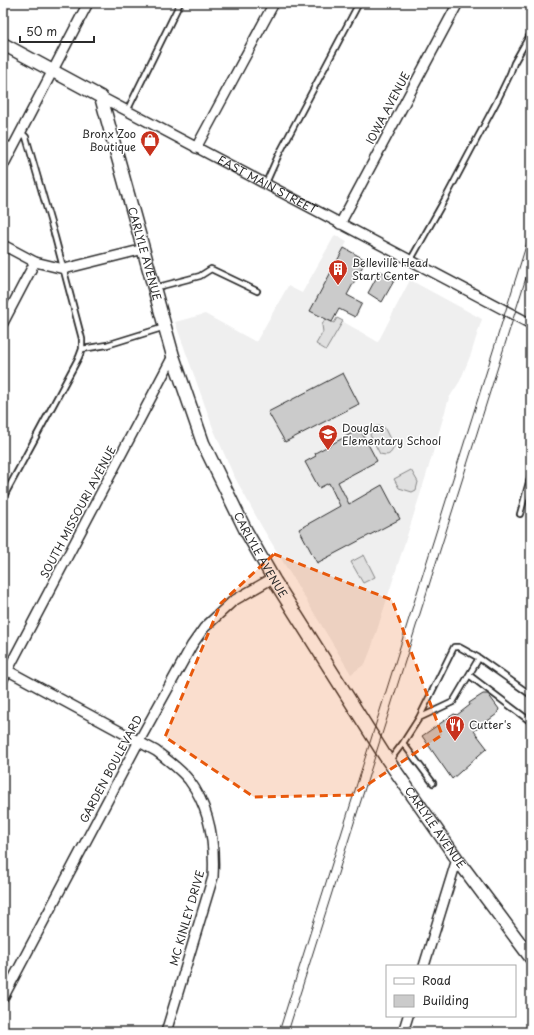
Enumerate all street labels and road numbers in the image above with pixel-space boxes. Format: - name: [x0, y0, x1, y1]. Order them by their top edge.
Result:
- street label: IOWA AVENUE: [361, 68, 414, 147]
- street label: EAST MAIN STREET: [215, 151, 321, 218]
- street label: CARLYLE AVENUE: [124, 205, 166, 302]
- street label: SOUTH MISSOURI AVENUE: [35, 443, 120, 581]
- street label: CARLYLE AVENUE: [230, 509, 292, 601]
- street label: GARDEN BOULEVARD: [75, 712, 146, 826]
- street label: CARLYLE AVENUE: [401, 783, 470, 872]
- street label: MC KINLEY DRIVE: [165, 868, 208, 968]

